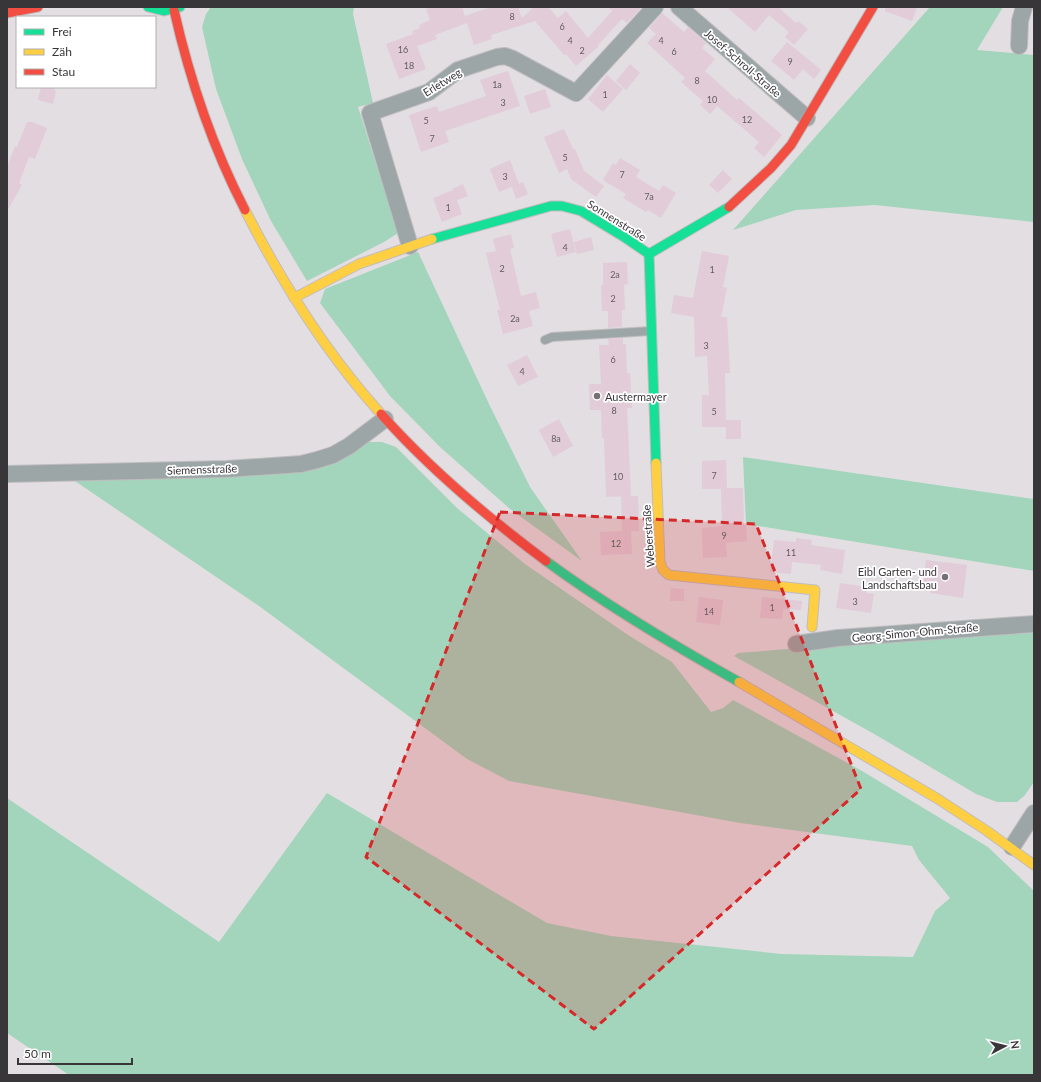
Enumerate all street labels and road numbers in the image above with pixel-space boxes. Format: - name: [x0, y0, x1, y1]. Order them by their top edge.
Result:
- street label: Josef-Schroll-Straße: [702, 26, 784, 100]
- street label: Erletweg: [420, 65, 464, 99]
- street label: Sonnenstraße: [585, 197, 649, 243]
- street label: Siemensstraße: [167, 461, 238, 477]
- street label: Weberstraße: [639, 504, 657, 568]
- street label: Georg-Simon-Ohm-Straße: [851, 620, 979, 644]

